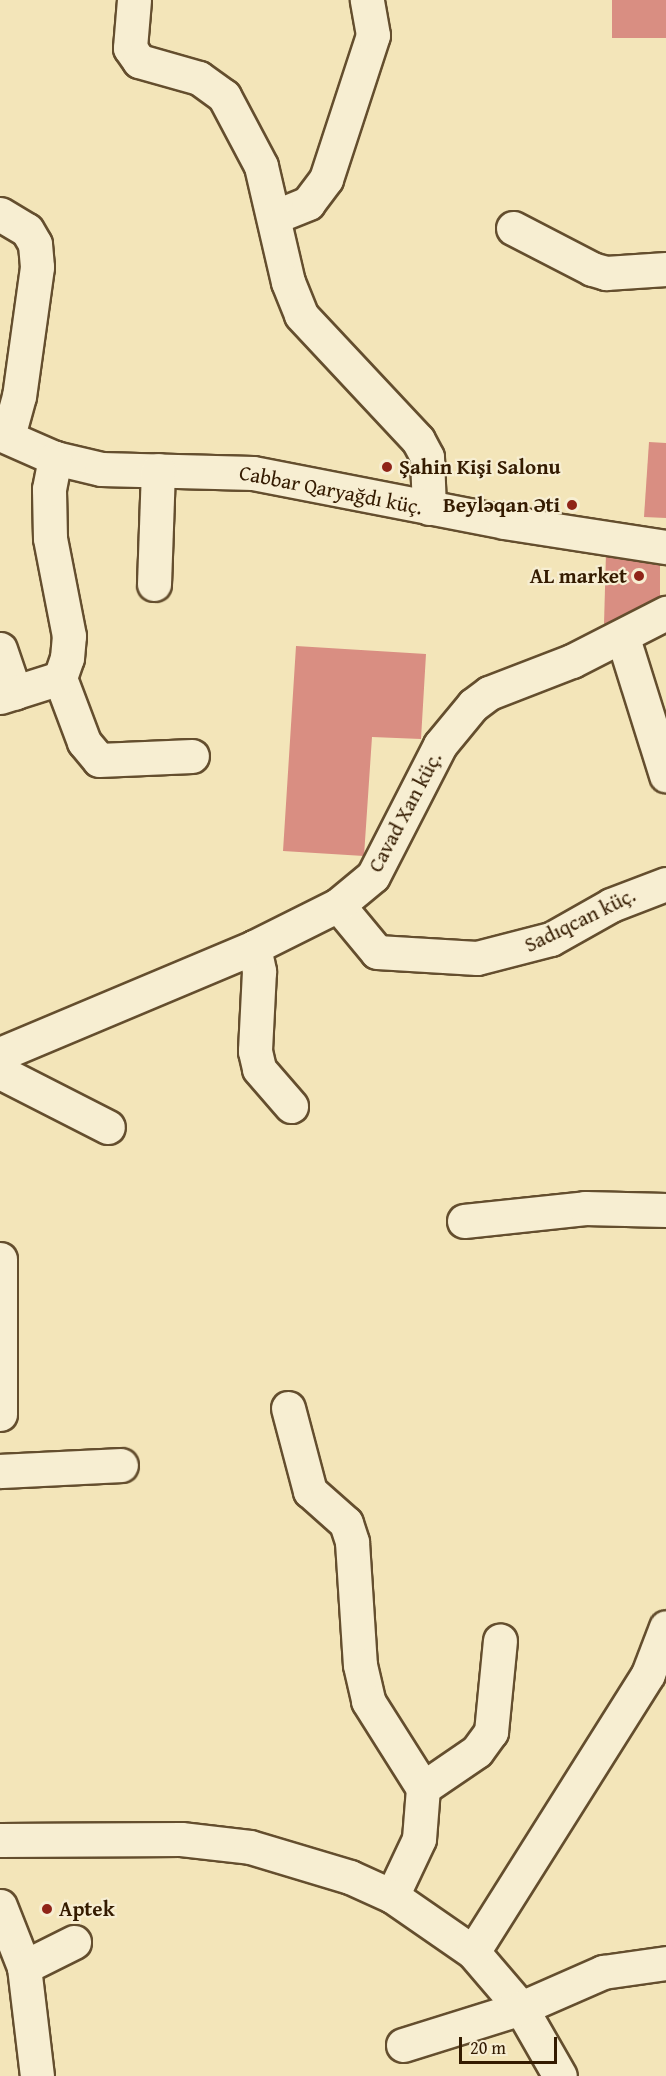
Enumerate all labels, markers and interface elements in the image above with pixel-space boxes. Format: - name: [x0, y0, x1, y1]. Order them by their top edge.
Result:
- place label: Şahin Kişi Salonu: [399, 454, 561, 480]
- street label: Cabbar Qaryağdı küç.: [237, 460, 425, 520]
- marker: Şahin Kişi Salonu: [380, 460, 394, 474]
- place label: Beyləqan Əti: [443, 492, 560, 518]
- marker: Beyləqan Əti: [565, 498, 579, 512]
- place label: AL market: [530, 563, 627, 589]
- marker: AL market: [632, 569, 646, 583]
- street label: Cavad Xan küç.: [363, 748, 447, 876]
- street label: Sadıqcan küç.: [520, 882, 640, 958]
- place label: Aptek: [59, 1896, 115, 1922]
- marker: Aptek: [40, 1902, 54, 1916]
- scale bar: [462, 2025, 560, 2063]
- text: 20 m: [470, 2034, 506, 2061]

